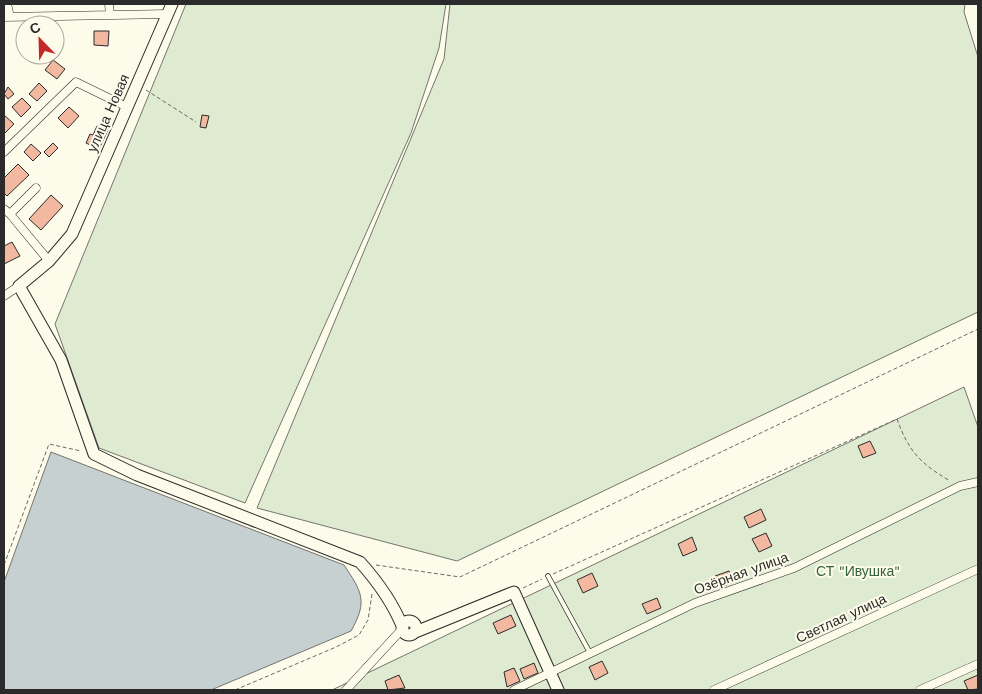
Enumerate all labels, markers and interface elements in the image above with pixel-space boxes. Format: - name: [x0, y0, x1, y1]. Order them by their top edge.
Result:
- north arrow: [15, 15, 65, 65]
- text: С: [27, 19, 43, 37]
- street label: улица Новая: [84, 71, 132, 155]
- street label: Озёрная улица: [692, 548, 791, 597]
- park label: СТ "Ивушка": [816, 563, 900, 579]
- street label: Светлая улица: [793, 590, 889, 646]

